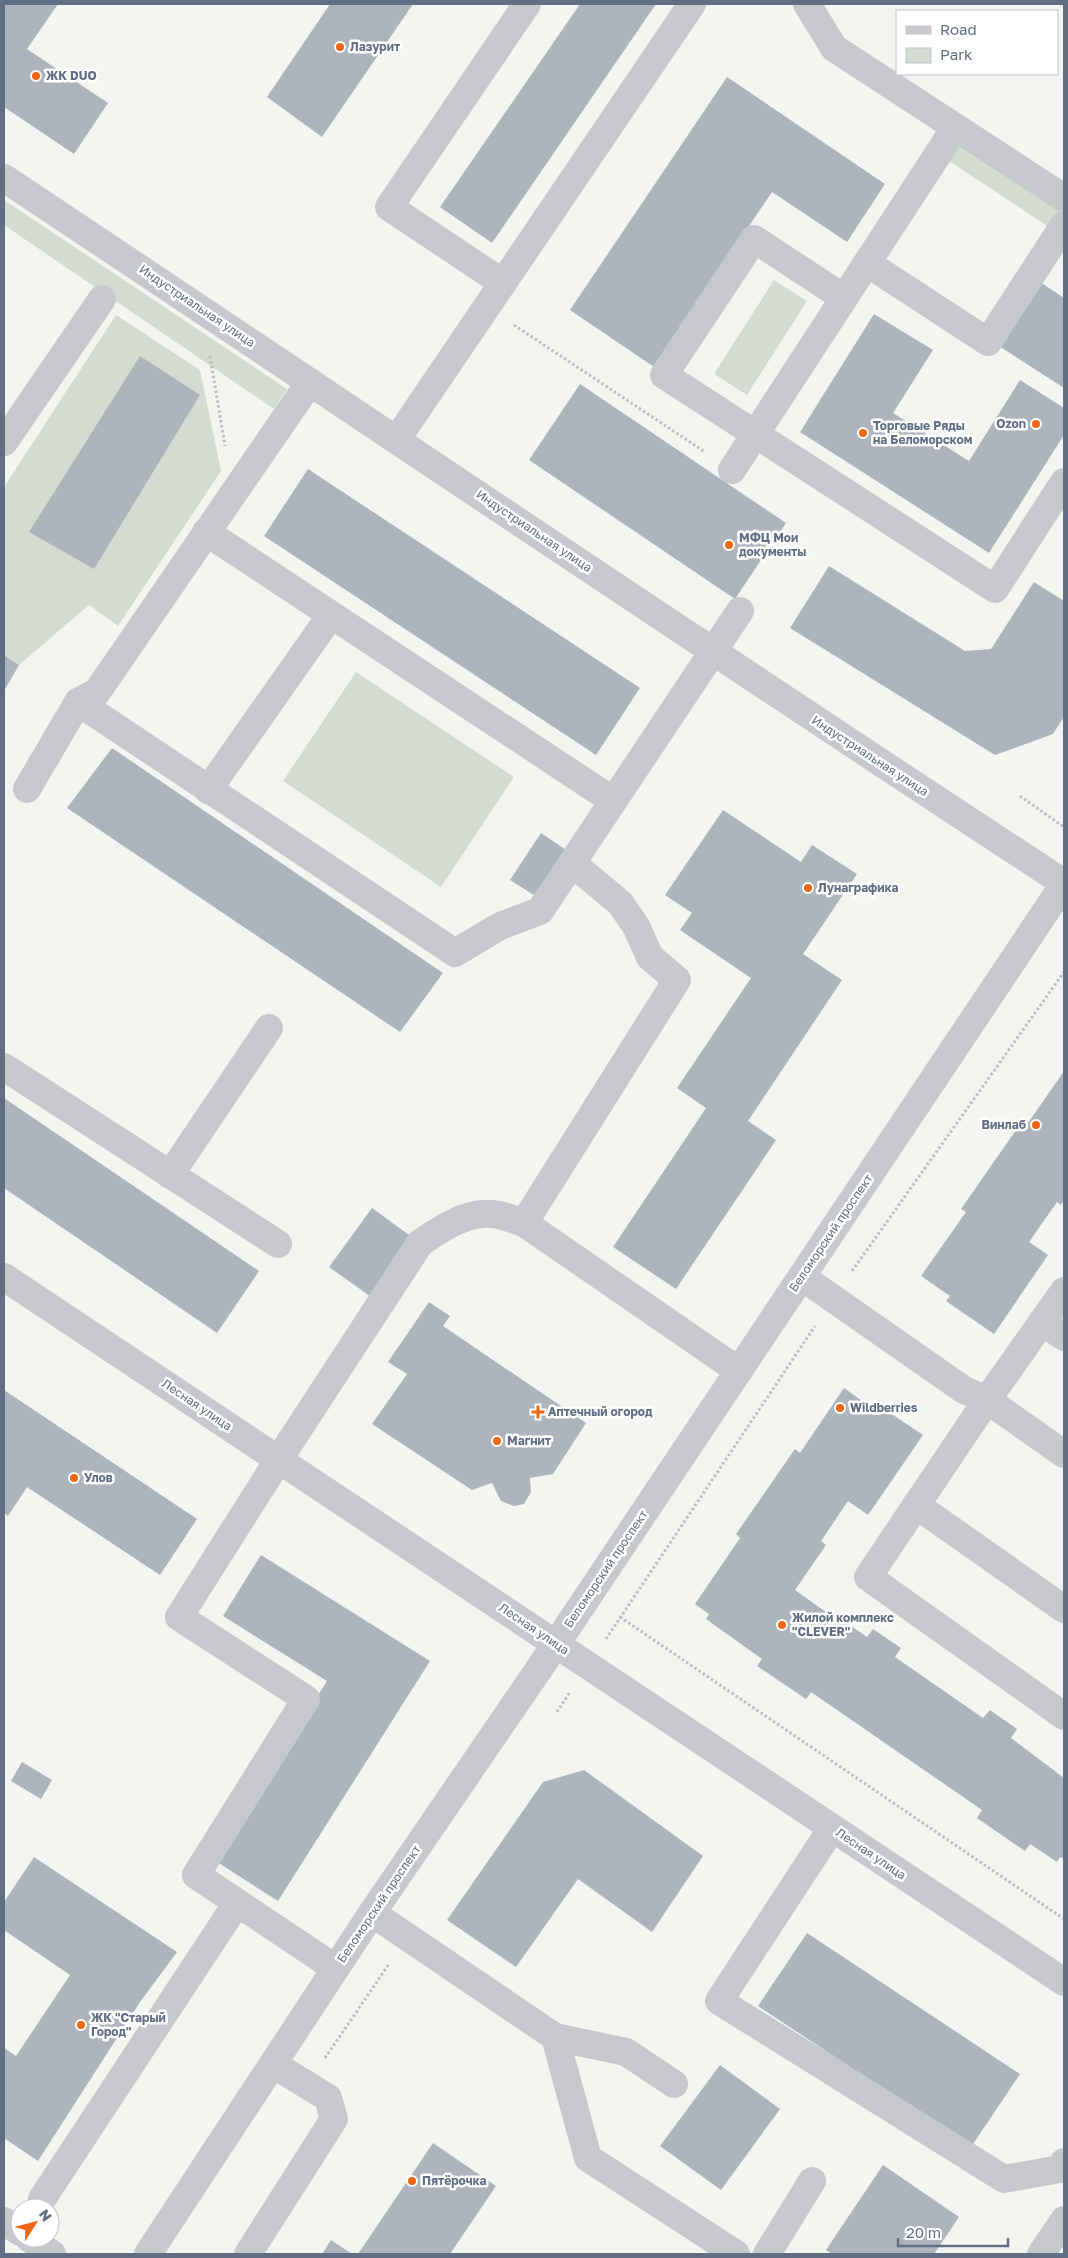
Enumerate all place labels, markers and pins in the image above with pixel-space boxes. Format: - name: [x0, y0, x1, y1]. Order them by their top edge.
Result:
- place label: Лазурит: [350, 39, 400, 54]
- marker: Лазурит: [334, 41, 346, 53]
- place label: ЖК DUO: [46, 68, 97, 83]
- marker: ЖК DUO: [30, 70, 42, 82]
- place label: Ozon: [996, 416, 1026, 431]
- place label: Торговые Ряды на Беломорском: [873, 418, 973, 447]
- marker: Ozon: [1030, 418, 1042, 430]
- marker: Торговые Ряды на Беломорском: [857, 427, 869, 439]
- place label: МФЦ Мои документы: [739, 530, 806, 559]
- marker: МФЦ Мои документы: [723, 539, 735, 551]
- place label: Лунаграфика: [818, 880, 898, 895]
- marker: Лунаграфика: [802, 882, 814, 894]
- place label: Винлаб: [982, 1117, 1026, 1132]
- marker: Винлаб: [1030, 1119, 1042, 1131]
- place label: Wildberries: [850, 1400, 918, 1415]
- marker: Wildberries: [834, 1402, 846, 1414]
- place label: Аптечный огород: [548, 1404, 653, 1419]
- marker: Аптечный огород: [532, 1406, 544, 1418]
- place label: Магнит: [507, 1433, 551, 1448]
- marker: Магнит: [491, 1435, 503, 1447]
- place label: Улов: [84, 1470, 113, 1485]
- marker: Улов: [68, 1472, 80, 1484]
- place label: Жилой комплекс "СLEVER": [792, 1610, 894, 1639]
- marker: Жилой комплекс "СLEVER": [776, 1619, 788, 1631]
- place label: ЖК "Старый Город": [91, 2010, 166, 2039]
- marker: ЖК "Старый Город": [75, 2019, 87, 2031]
- place label: Пятёрочка: [422, 2173, 487, 2188]
- marker: Пятёрочка: [406, 2175, 418, 2187]

